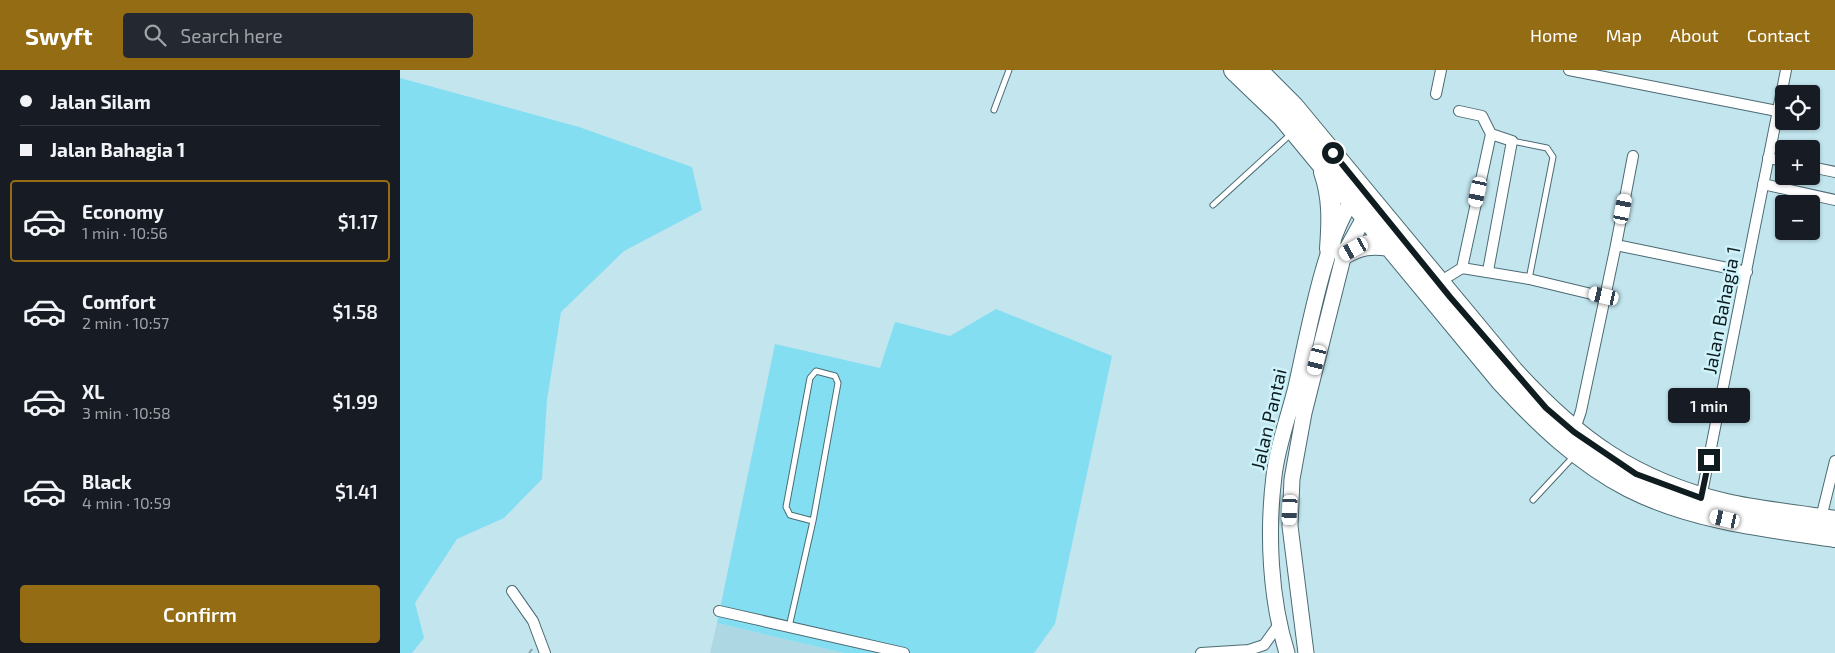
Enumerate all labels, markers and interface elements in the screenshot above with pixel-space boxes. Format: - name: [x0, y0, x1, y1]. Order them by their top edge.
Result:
- search box: [123, 13, 473, 58]
- text: Swyft: [25, 21, 93, 50]
- icon: search: [141, 21, 169, 49]
- text: Search here: [181, 24, 283, 47]
- text: Home: [1530, 24, 1578, 46]
- text: Map: [1606, 24, 1642, 46]
- text: About: [1670, 24, 1719, 46]
- text: Contact: [1747, 24, 1810, 46]
- map controls: [1775, 85, 1820, 240]
- button: locate: [1775, 85, 1820, 130]
- text: Jalan Silam: [50, 90, 151, 113]
- text: Jalan Bahagia 1: [50, 138, 185, 161]
- button: +: [1775, 140, 1820, 185]
- route start: [1322, 142, 1344, 164]
- car: [1467, 176, 1488, 208]
- car: [1612, 193, 1633, 225]
- button: −: [1775, 195, 1820, 240]
- icon: car: [22, 199, 67, 244]
- text: Economy: [82, 200, 164, 223]
- text: $1.17: [338, 210, 378, 233]
- text: 1 min · 10:56: [82, 223, 168, 242]
- car: [1337, 235, 1370, 263]
- street label: Jalan Bahagia 1: [1697, 244, 1745, 376]
- car: [1587, 285, 1620, 307]
- icon: car: [22, 289, 67, 334]
- text: Comfort: [82, 290, 156, 313]
- text: $1.58: [333, 300, 378, 323]
- text: 2 min · 10:57: [82, 313, 169, 332]
- car: [1306, 344, 1327, 376]
- street label: Jalan Pantai: [1245, 366, 1291, 472]
- icon: car: [22, 379, 67, 424]
- text: XL: [82, 380, 104, 403]
- callout: 1 min: [1668, 388, 1750, 422]
- text: $1.99: [333, 390, 378, 413]
- text: 1 min: [1690, 396, 1728, 415]
- text: 3 min · 10:58: [82, 403, 171, 422]
- route end: [1698, 449, 1720, 471]
- icon: car: [22, 469, 67, 514]
- text: Black: [82, 470, 132, 493]
- text: $1.41: [335, 480, 378, 503]
- text: 4 min · 10:59: [82, 493, 171, 512]
- car: [1281, 495, 1298, 525]
- car: [1708, 508, 1741, 530]
- button: Confirm: [20, 585, 380, 643]

